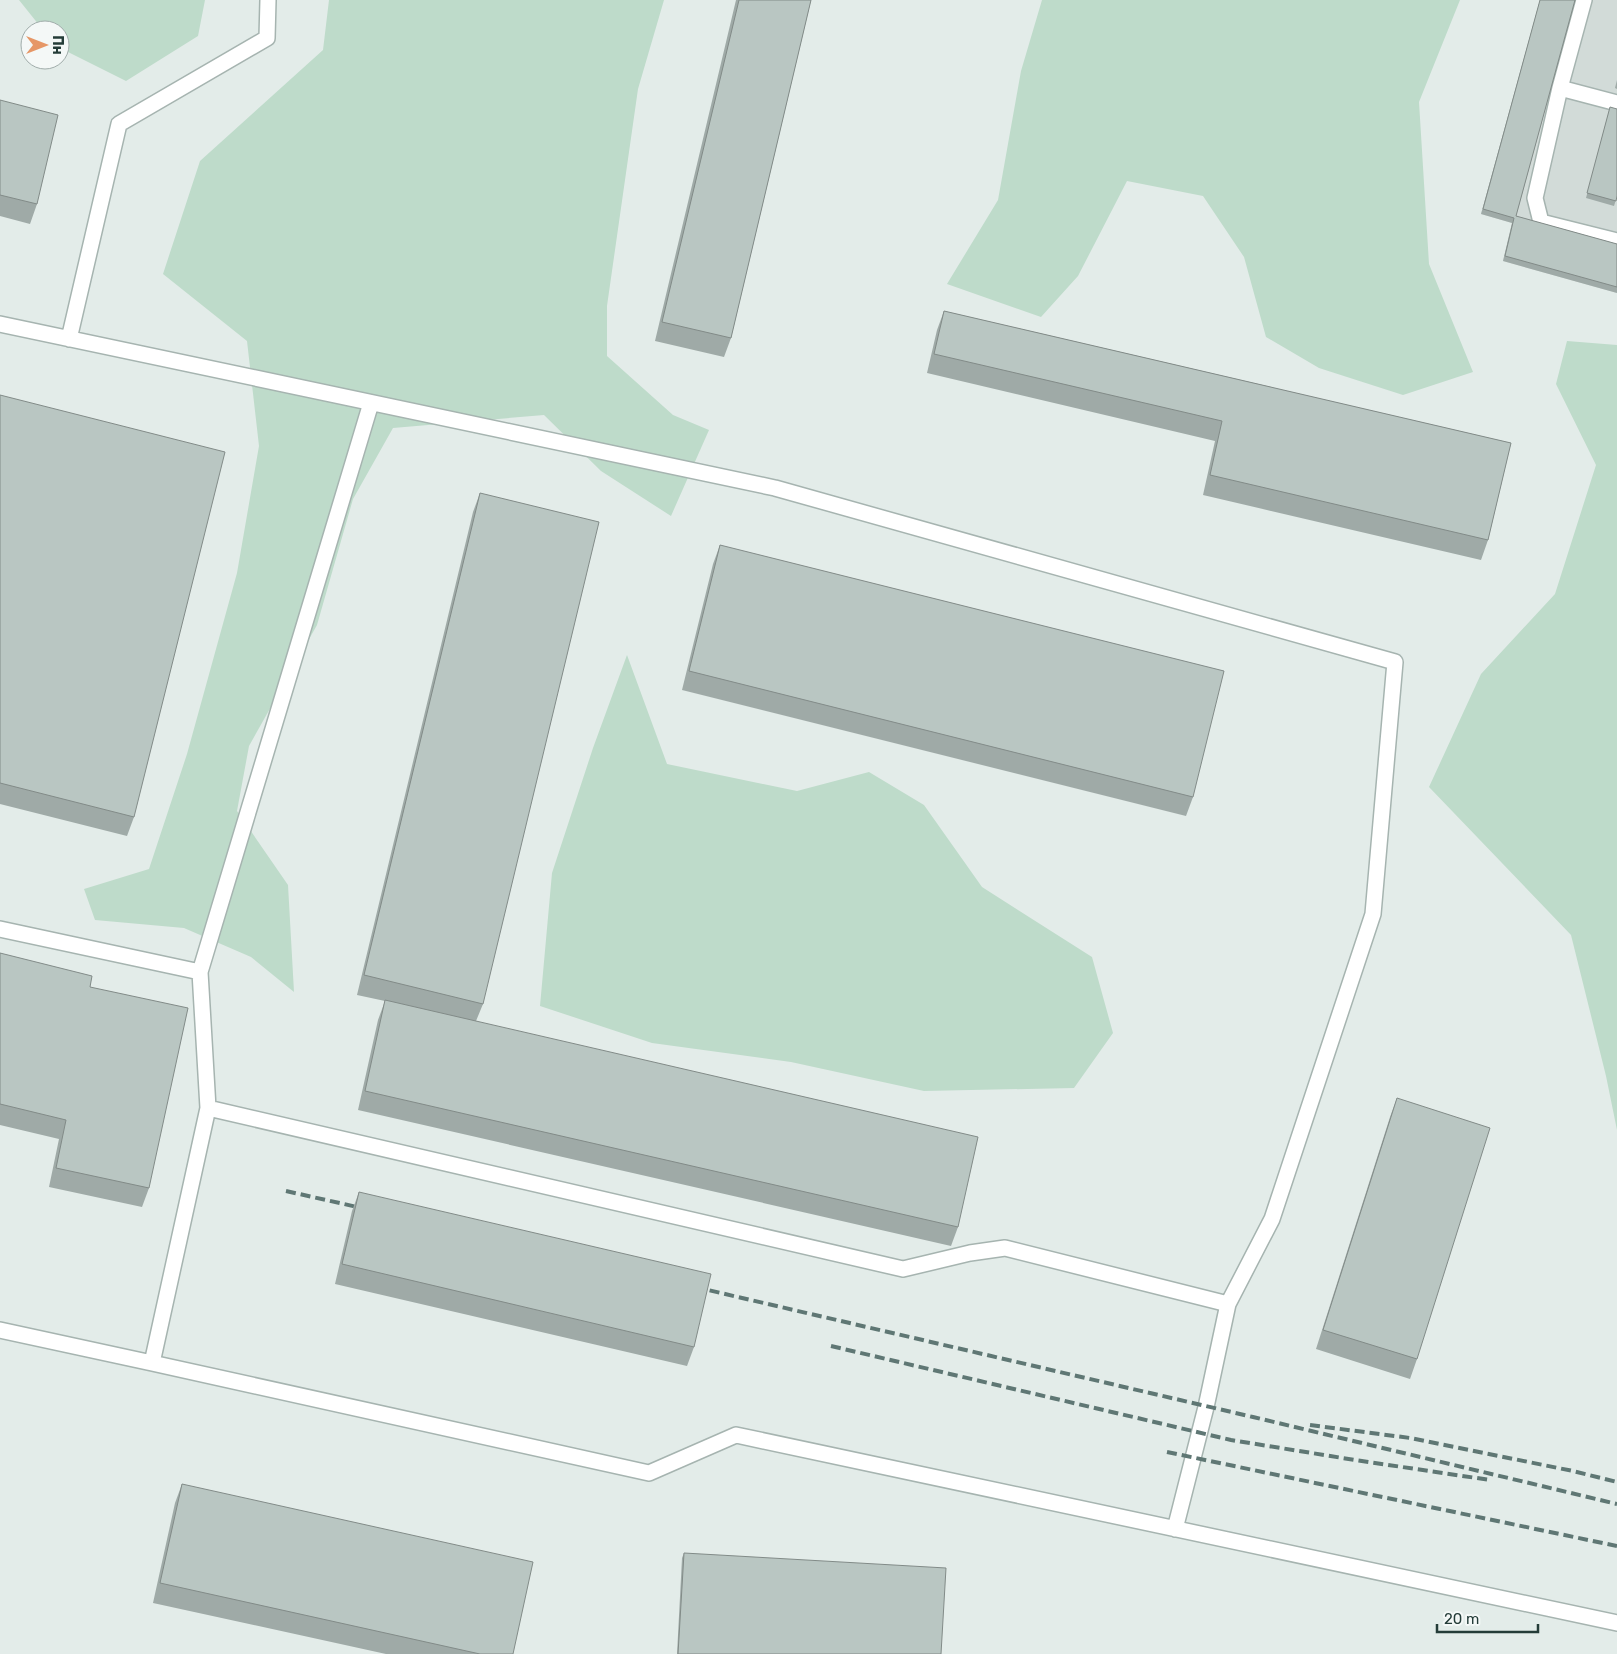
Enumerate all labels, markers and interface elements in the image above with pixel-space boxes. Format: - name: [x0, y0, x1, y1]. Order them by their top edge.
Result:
- north arrow: [20, 20, 70, 70]
- text: Пн: [49, 35, 66, 55]
- scale bar: [1437, 1602, 1538, 1634]
- text: 20 m: [1444, 1610, 1479, 1628]

